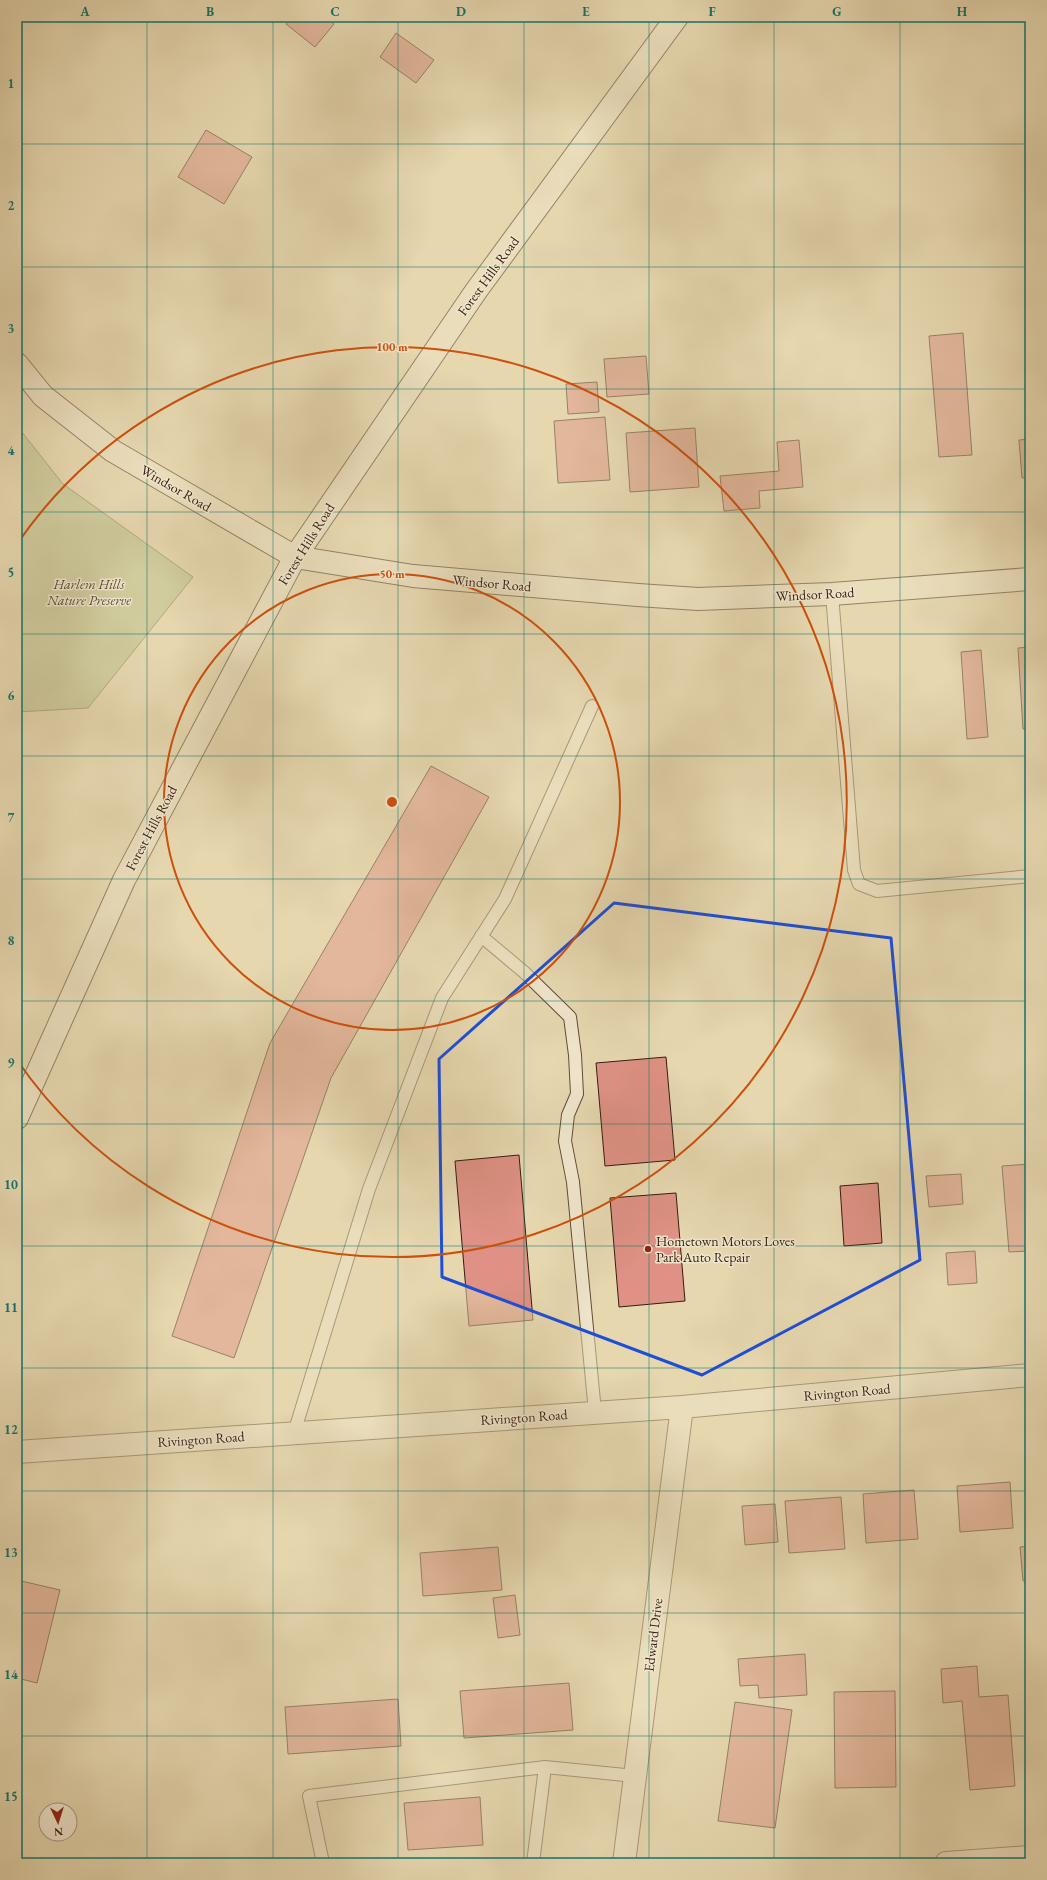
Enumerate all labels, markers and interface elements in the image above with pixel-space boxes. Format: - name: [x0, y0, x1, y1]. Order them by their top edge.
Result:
- text: A: [79, 3, 90, 20]
- text: B: [206, 3, 214, 20]
- text: C: [330, 3, 340, 20]
- text: D: [456, 3, 466, 20]
- text: E: [582, 3, 590, 20]
- text: F: [708, 3, 716, 20]
- text: G: [832, 3, 842, 20]
- text: H: [957, 3, 968, 20]
- text: 1: [8, 75, 15, 92]
- text: 2: [8, 197, 15, 214]
- street label: Forest Hills Road: [453, 232, 523, 319]
- text: 3: [8, 320, 15, 337]
- text: 100 m: [376, 339, 408, 355]
- text: 4: [8, 442, 15, 459]
- street label: Windsor Road: [137, 461, 215, 516]
- street label: Forest Hills Road: [274, 499, 339, 588]
- text: 5: [8, 564, 14, 581]
- text: 50 m: [379, 566, 405, 582]
- street label: Windsor Road: [452, 571, 533, 595]
- park label: Harlem Hills Nature Preserve: [46, 575, 131, 609]
- street label: Windsor Road: [775, 583, 856, 605]
- text: 6: [8, 687, 15, 704]
- street label: Forest Hills Road: [121, 782, 181, 874]
- centre of rings: [385, 795, 399, 809]
- text: 7: [8, 809, 15, 826]
- text: 8: [8, 932, 15, 949]
- text: 9: [8, 1054, 15, 1071]
- text: 10: [4, 1176, 18, 1193]
- place label: Hometown Motors Loves Park Auto Repair: [656, 1232, 795, 1266]
- marker: Hometown Motors Loves Park Auto Repair: [643, 1244, 653, 1254]
- text: 11: [4, 1299, 18, 1316]
- street label: Rivington Road: [803, 1379, 892, 1405]
- street label: Rivington Road: [480, 1405, 569, 1429]
- text: 12: [4, 1421, 18, 1438]
- street label: Rivington Road: [157, 1427, 246, 1451]
- text: 13: [4, 1544, 18, 1561]
- street label: Edward Drive: [640, 1597, 667, 1673]
- text: 14: [4, 1666, 18, 1683]
- text: 15: [4, 1788, 18, 1805]
- north arrow: [38, 1802, 78, 1842]
- text: N: [54, 1825, 64, 1839]

